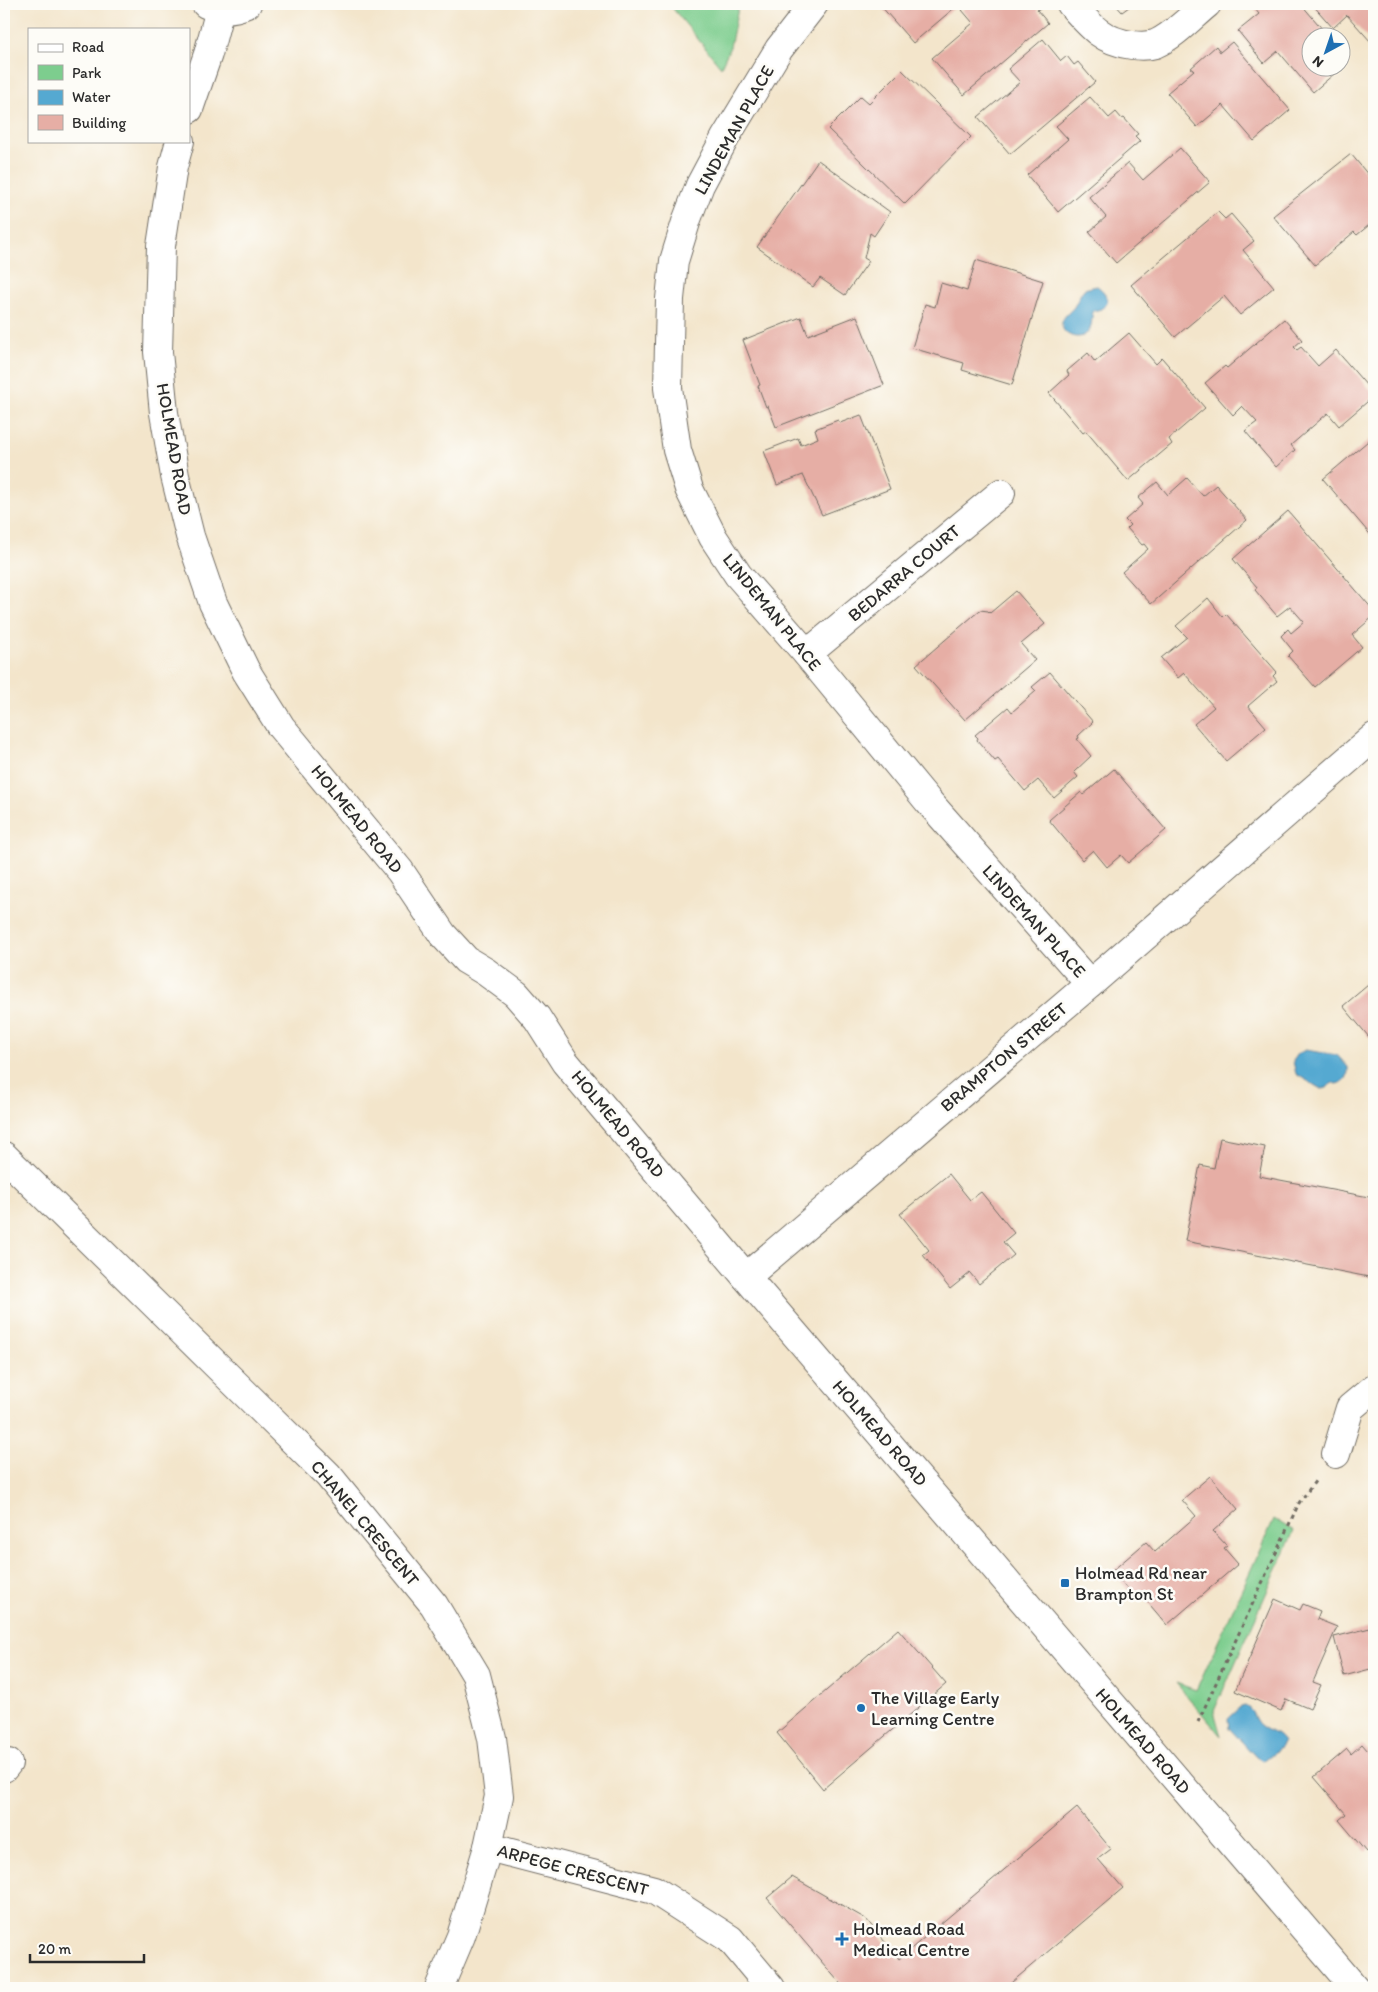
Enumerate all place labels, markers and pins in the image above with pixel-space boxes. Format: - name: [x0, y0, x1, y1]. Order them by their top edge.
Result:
- place label: Holmead Rd near Brampton St: [1075, 1562, 1208, 1605]
- marker: Holmead Rd near Brampton St: [1059, 1577, 1071, 1589]
- place label: The Village Early Learning Centre: [871, 1687, 1000, 1730]
- marker: The Village Early Learning Centre: [855, 1702, 867, 1714]
- place label: Holmead Road Medical Centre: [853, 1918, 970, 1961]
- marker: Holmead Road Medical Centre: [835, 1932, 849, 1946]

